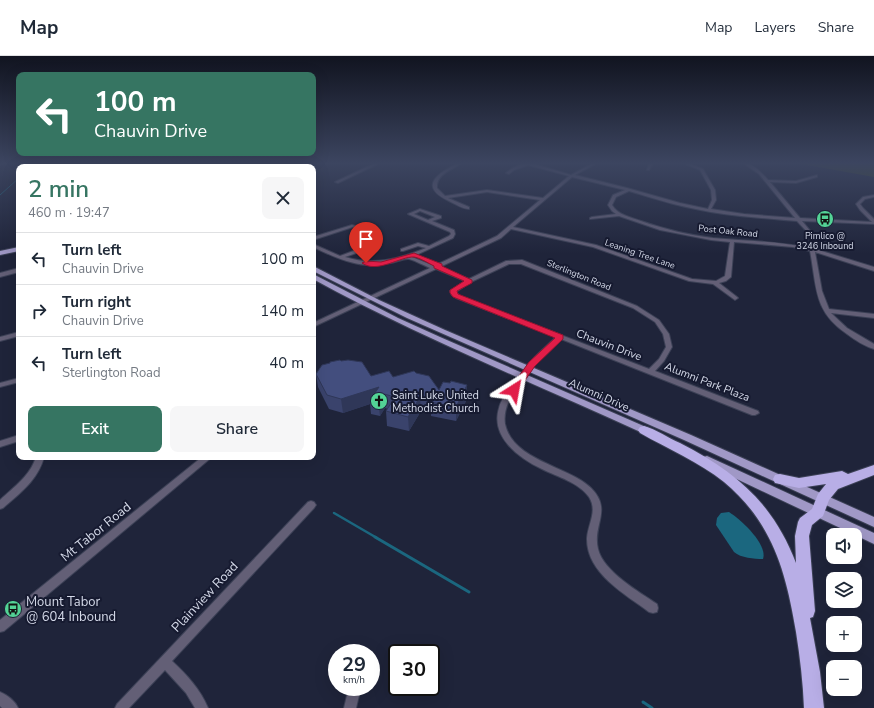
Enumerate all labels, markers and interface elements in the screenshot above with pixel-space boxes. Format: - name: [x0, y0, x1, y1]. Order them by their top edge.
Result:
- text: Map: [20, 15, 58, 41]
- text: Map: [705, 18, 732, 37]
- text: Layers: [754, 18, 796, 37]
- text: Share: [818, 18, 854, 37]
- text: 100 m: [94, 83, 177, 121]
- icon: left: [28, 88, 80, 140]
- text: Chauvin Drive: [94, 119, 207, 143]
- text: 2 min: [28, 173, 89, 205]
- button: close: [262, 177, 304, 219]
- text: 460 m · 19:47: [28, 204, 110, 222]
- bus stop icon: Pimlico @ 3246 Inbound: [815, 209, 835, 229]
- pin: [349, 222, 383, 263]
- street label: Post Oak Road: [698, 222, 758, 240]
- icon: arrive: [355, 228, 377, 250]
- place label: Pimlico @ 3246 Inbound: [797, 230, 854, 252]
- street label: Leaning Tree Lane: [603, 236, 677, 272]
- text: Turn left: [62, 240, 121, 260]
- icon: left: [28, 248, 50, 270]
- text: 100 m: [260, 249, 304, 269]
- street label: Sterlington Road: [545, 257, 613, 293]
- text: Chauvin Drive: [62, 260, 144, 278]
- text: Turn right: [62, 292, 131, 312]
- icon: right: [28, 300, 50, 322]
- text: 140 m: [260, 301, 304, 321]
- text: Chauvin Drive: [62, 312, 144, 330]
- street label: Chauvin Drive: [574, 326, 644, 364]
- text: Turn left: [62, 344, 121, 364]
- icon: left: [28, 352, 50, 374]
- text: 40 m: [269, 353, 304, 373]
- street label: Alumni Park Plaza: [662, 359, 752, 405]
- text: Sterlington Road: [62, 364, 161, 382]
- position arrow: [493, 369, 535, 411]
- street label: Alumni Drive: [566, 375, 632, 415]
- place label: Saint Luke United Methodist Church: [392, 388, 479, 416]
- church icon: Saint Luke United Methodist Church: [369, 391, 389, 411]
- button: Exit: [28, 406, 162, 452]
- button: Share: [170, 406, 304, 452]
- street label: Mt Tabor Road: [57, 498, 135, 566]
- map controls: [826, 528, 862, 696]
- button: sound: [826, 528, 862, 564]
- street label: Plainview Road: [168, 558, 242, 636]
- button: layers: [826, 572, 862, 608]
- place label: Mount Tabor @ 604 Inbound: [26, 593, 116, 626]
- bus stop icon: Mount Tabor @ 604 Inbound: [3, 599, 23, 619]
- button: +: [826, 616, 862, 652]
- speed limit sign: 30: [388, 644, 440, 696]
- text: 29: [342, 651, 366, 678]
- button: −: [826, 660, 862, 696]
- text: km/h: [343, 673, 365, 687]

